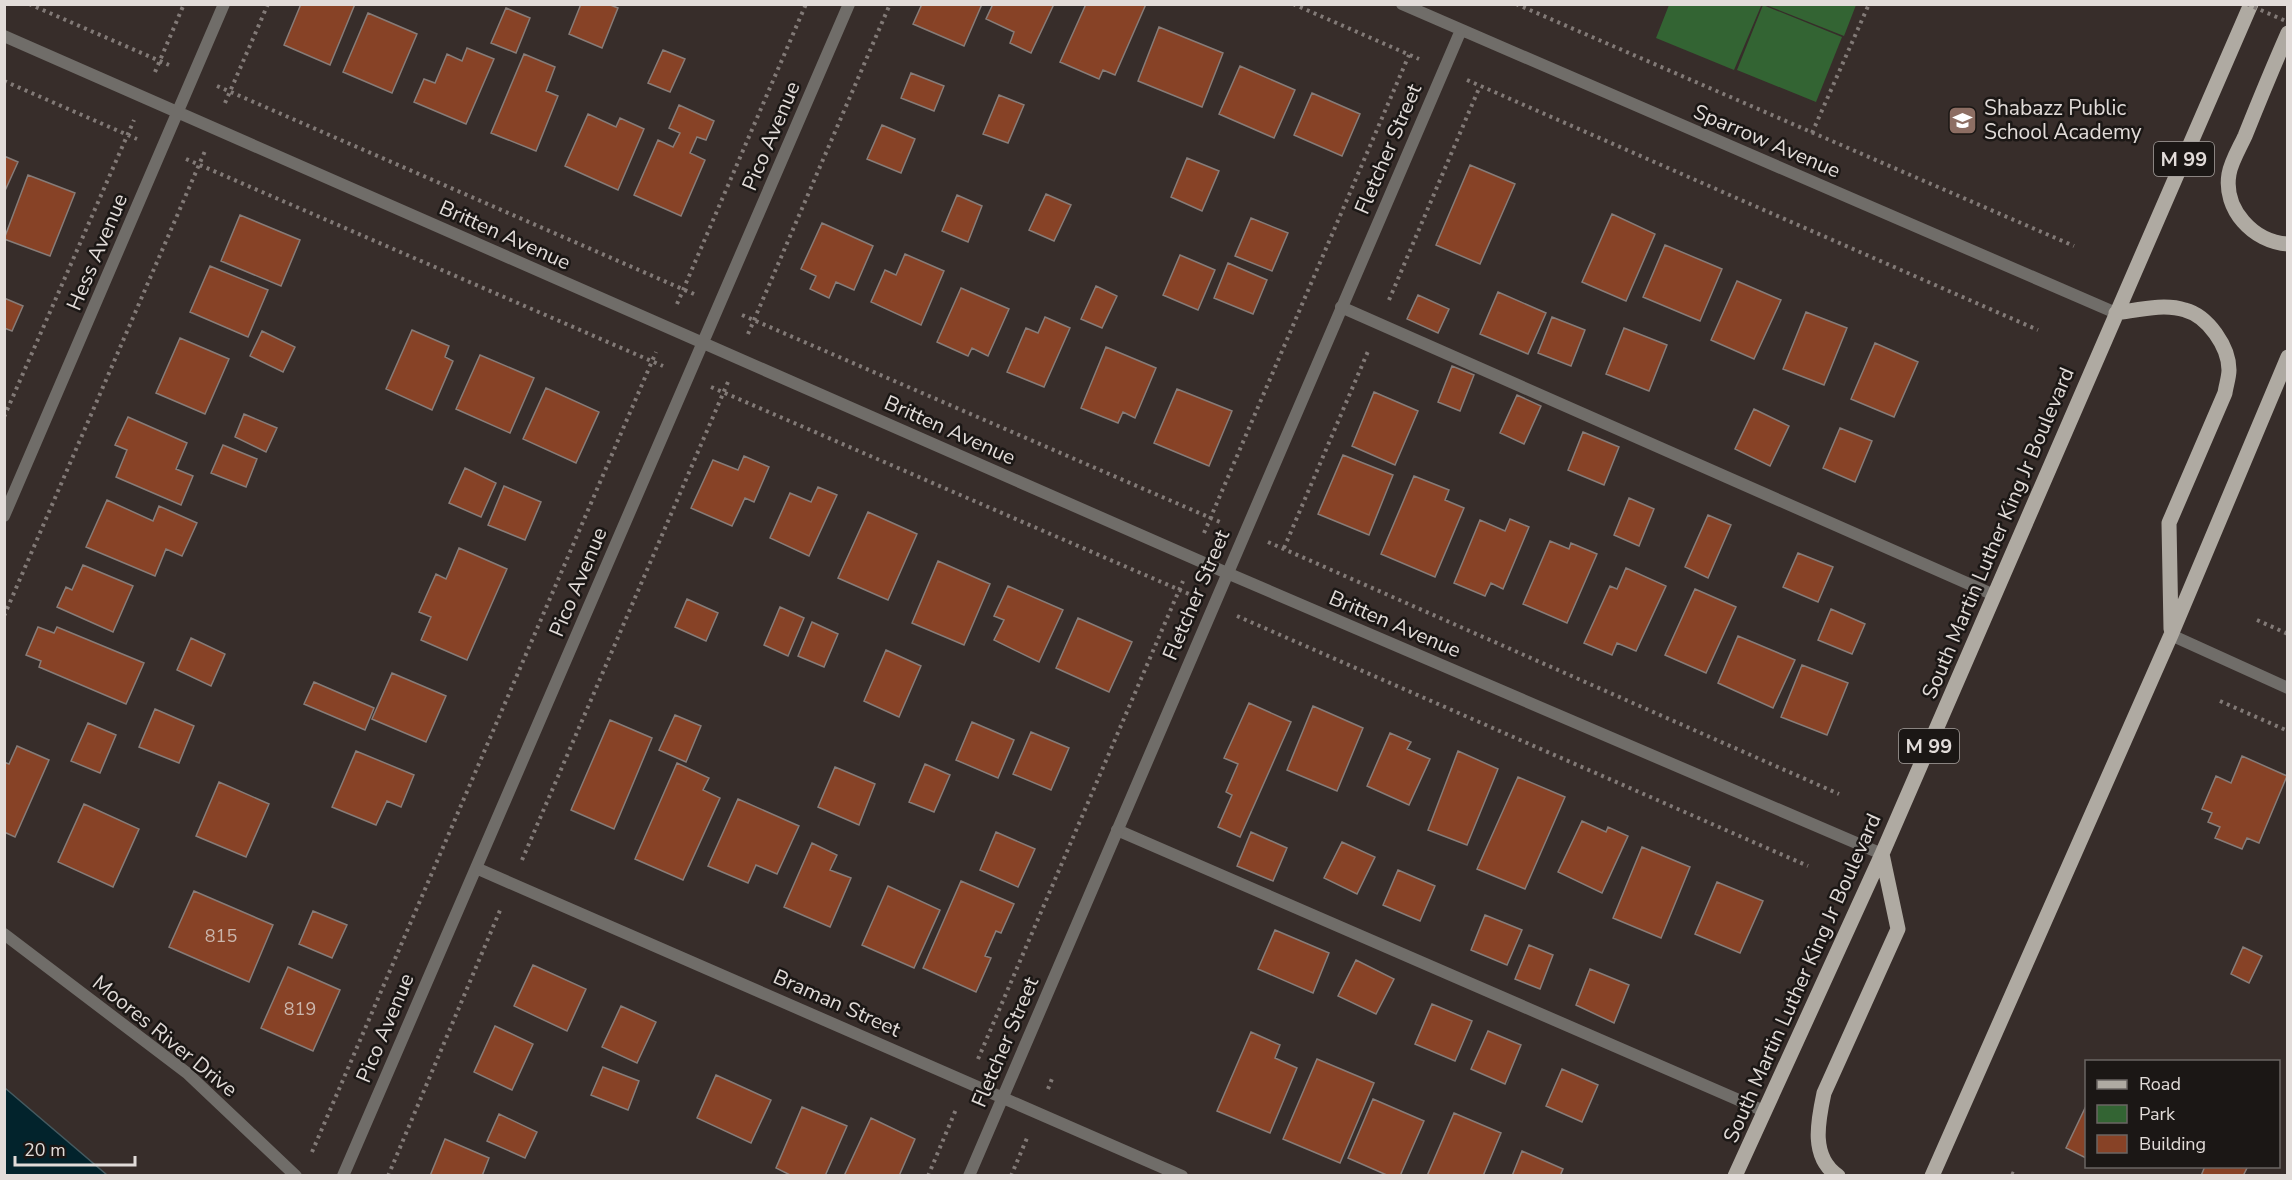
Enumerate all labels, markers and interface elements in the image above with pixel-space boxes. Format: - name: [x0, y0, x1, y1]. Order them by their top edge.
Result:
- street label: Pico Avenue: [735, 77, 807, 195]
- street label: Fletcher Street: [1348, 79, 1428, 218]
- place label: Shabazz Public School Academy: [1984, 94, 2142, 146]
- street label: Sparrow Avenue: [1689, 97, 1845, 185]
- school or university icon: Shabazz Public School Academy: [1947, 104, 1979, 136]
- road number: M 99: [2154, 142, 2214, 176]
- street label: Hess Avenue: [60, 189, 134, 315]
- street label: Britten Avenue: [435, 194, 575, 276]
- street label: South Martin Luther King Jr Boulevard: [1915, 363, 2081, 703]
- street label: Britten Avenue: [880, 389, 1020, 471]
- street label: Pico Avenue: [542, 523, 614, 641]
- street label: Fletcher Street: [1156, 525, 1236, 664]
- street label: Britten Avenue: [1325, 584, 1465, 664]
- road number: M 99: [1899, 729, 1959, 763]
- street label: South Martin Luther King Jr Boulevard: [1716, 809, 1888, 1147]
- house number: 815: [205, 924, 237, 948]
- street label: Braman Street: [769, 962, 906, 1044]
- street label: Moores River Drive: [87, 969, 243, 1103]
- street label: Pico Avenue: [349, 969, 421, 1087]
- street label: Fletcher Street: [965, 972, 1045, 1111]
- house number: 819: [284, 997, 316, 1021]
- legend: [2085, 1060, 2280, 1168]
- text: Road: [2139, 1072, 2181, 1096]
- text: Park: [2139, 1102, 2176, 1126]
- scale bar: [15, 1129, 135, 1167]
- text: Building: [2139, 1132, 2206, 1156]
- text: 20 m: [24, 1138, 66, 1162]

